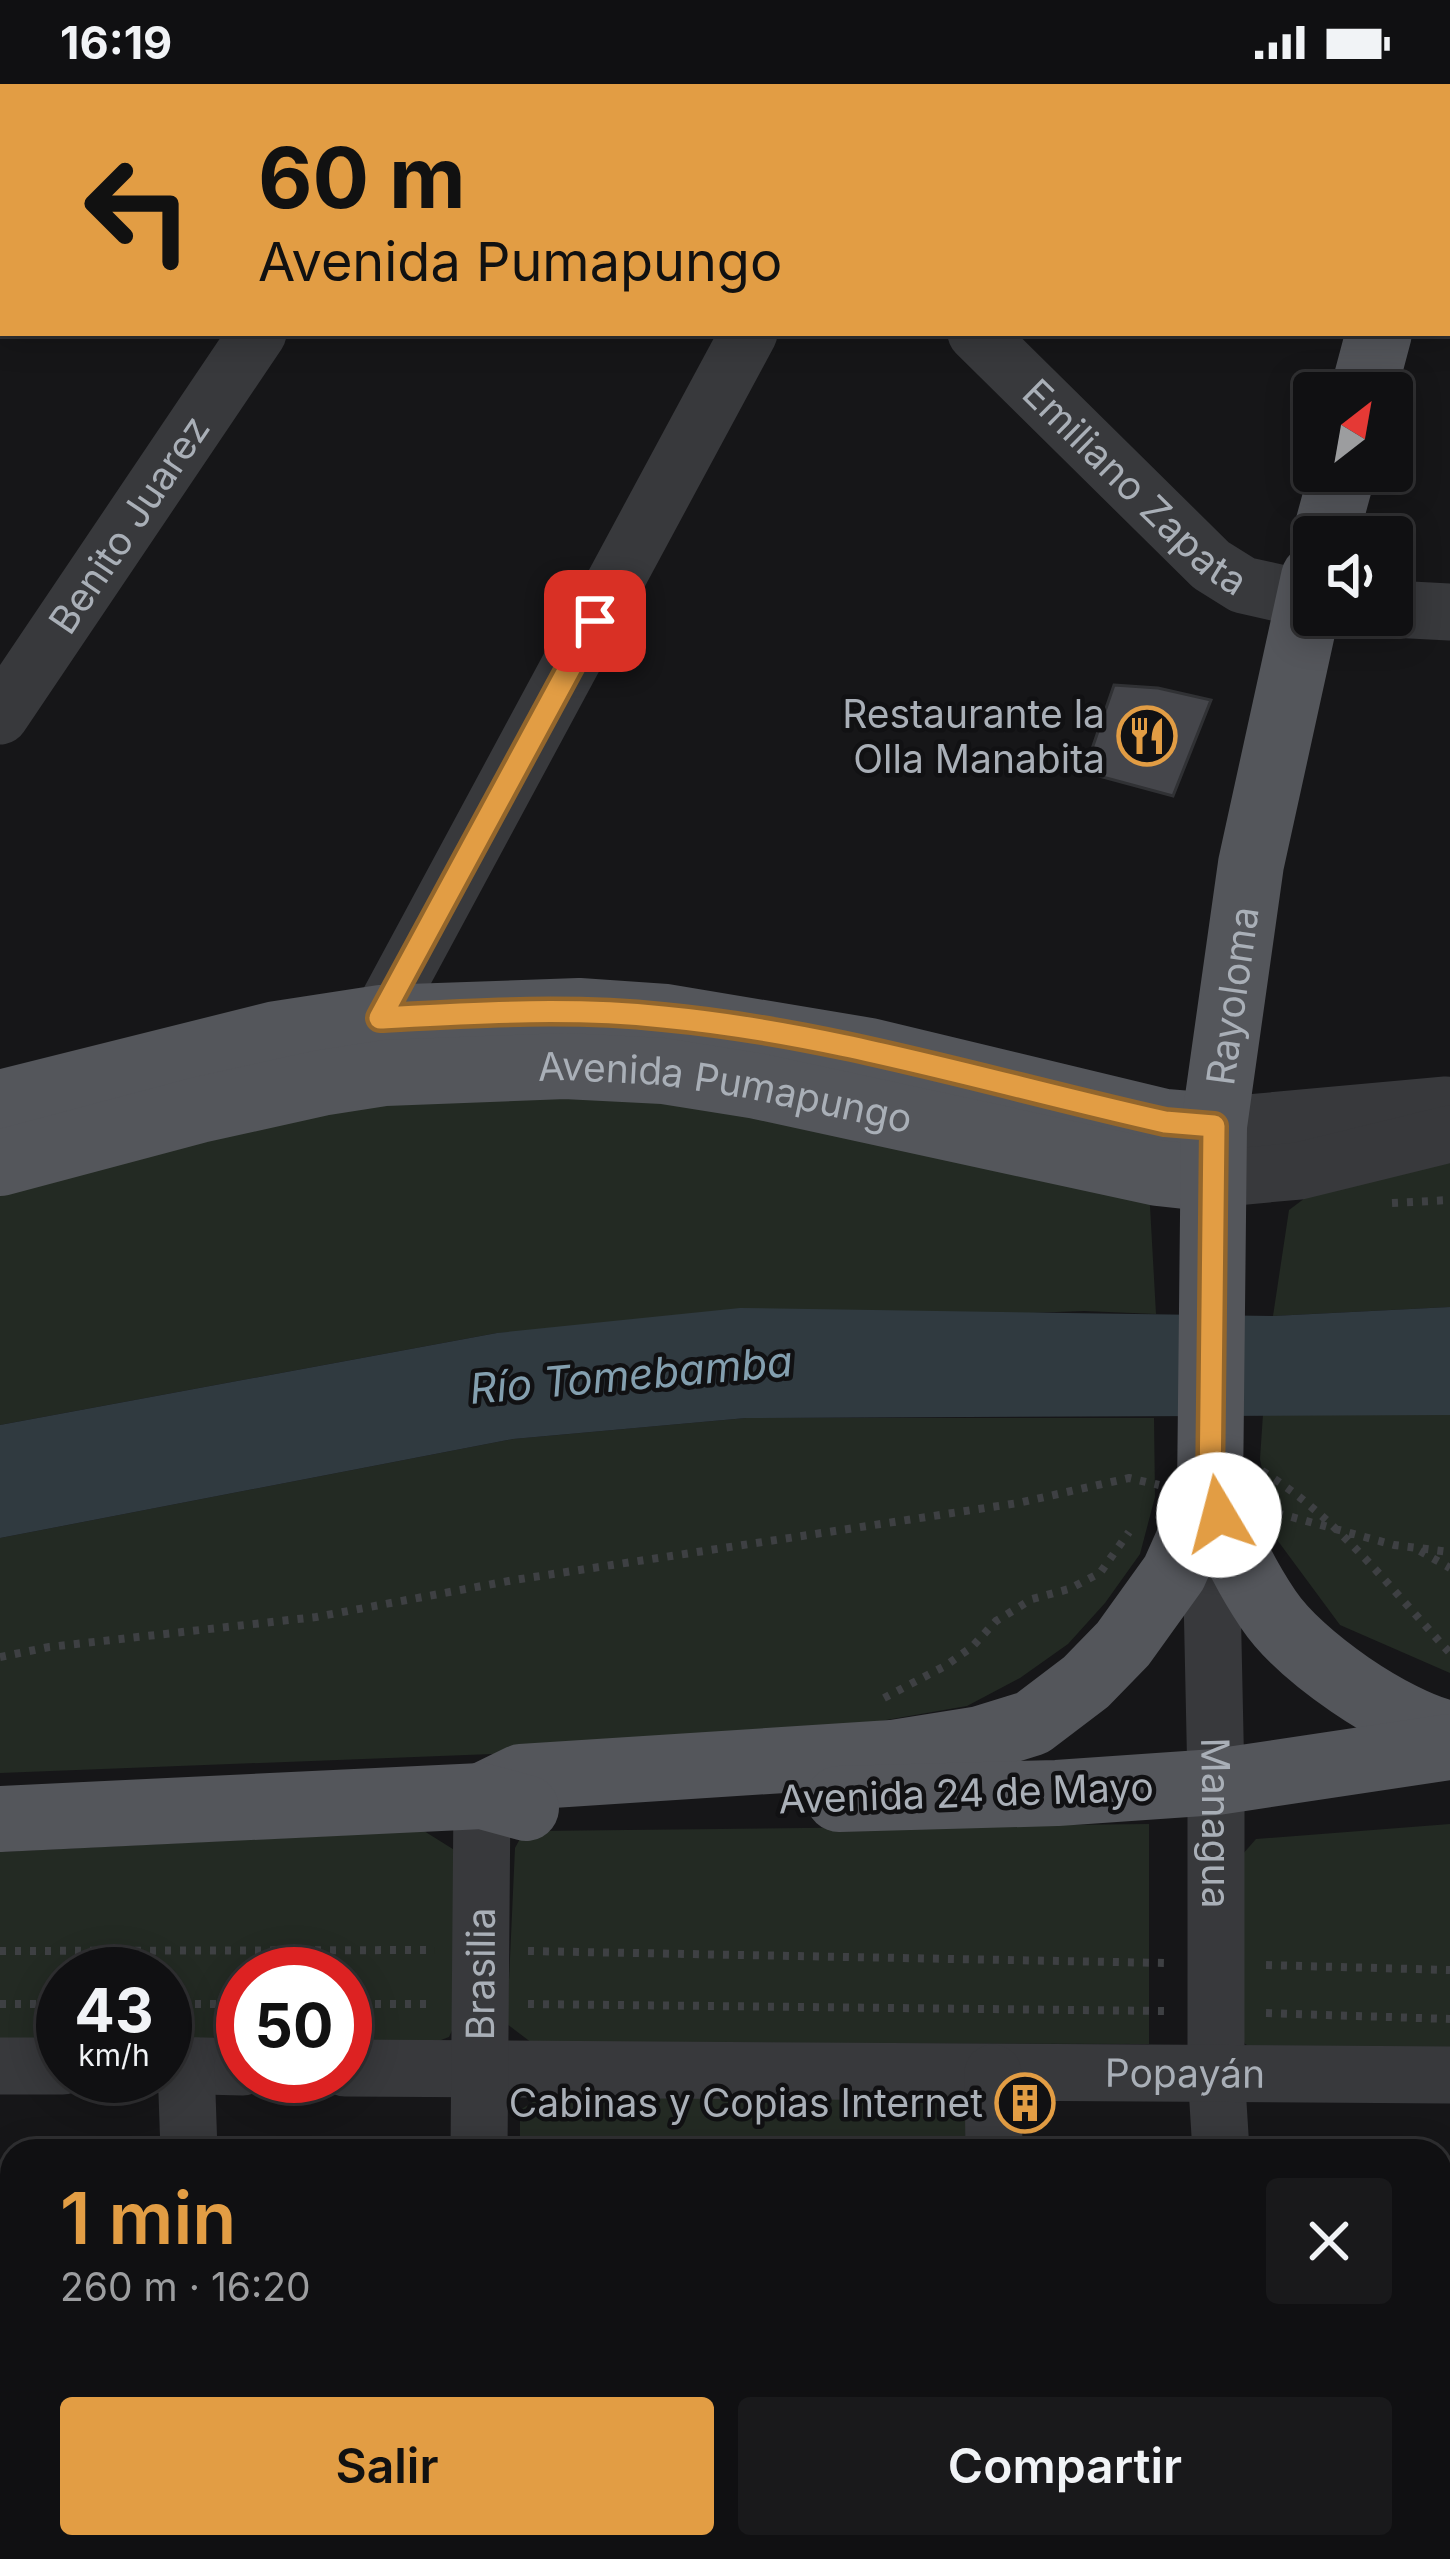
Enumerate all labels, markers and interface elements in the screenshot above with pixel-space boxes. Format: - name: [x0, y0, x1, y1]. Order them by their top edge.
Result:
- text: 16:19: [60, 15, 172, 70]
- text: 60 m: [258, 127, 466, 228]
- icon: left: [60, 132, 216, 288]
- text: Avenida Pumapungo: [258, 229, 782, 294]
- street label: Emiliano Zapata: [1014, 369, 1256, 605]
- north arrow: [1293, 372, 1413, 492]
- map controls: [1293, 372, 1413, 636]
- street label: Benito Juarez: [39, 406, 219, 642]
- button: sound: [1293, 516, 1413, 636]
- pin: [544, 570, 646, 672]
- icon: arrive: [562, 588, 628, 654]
- place label: Restaurante la Olla Manabita: [842, 690, 1105, 782]
- restaurant icon: Restaurante la Olla Manabita: [1116, 705, 1178, 767]
- street label: Rayoloma: [1196, 904, 1268, 1088]
- street label: Avenida Pumapungo: [537, 1042, 917, 1142]
- water label: Río Tomebamba: [467, 1335, 795, 1414]
- position arrow: [1156, 1452, 1282, 1578]
- street label: Managua: [1192, 1737, 1240, 1908]
- street label: Avenida 24 de Mayo: [778, 1762, 1154, 1823]
- street label: Brasilia: [456, 1907, 504, 2041]
- speed limit sign: 50: [216, 1947, 372, 2103]
- text: 43: [74, 1974, 154, 2046]
- text: km/h: [78, 2037, 150, 2073]
- street label: Popayán: [1105, 2049, 1265, 2097]
- building icon: Cabinas y Copias Internet: [994, 2072, 1056, 2134]
- place label: Cabinas y Copias Internet: [509, 2079, 983, 2126]
- text: 1 min: [60, 2174, 236, 2261]
- button: close: [1266, 2178, 1392, 2304]
- text: 260 m · 16:20: [60, 2263, 311, 2310]
- button: Salir: [60, 2397, 714, 2535]
- button: Compartir: [738, 2397, 1392, 2535]

